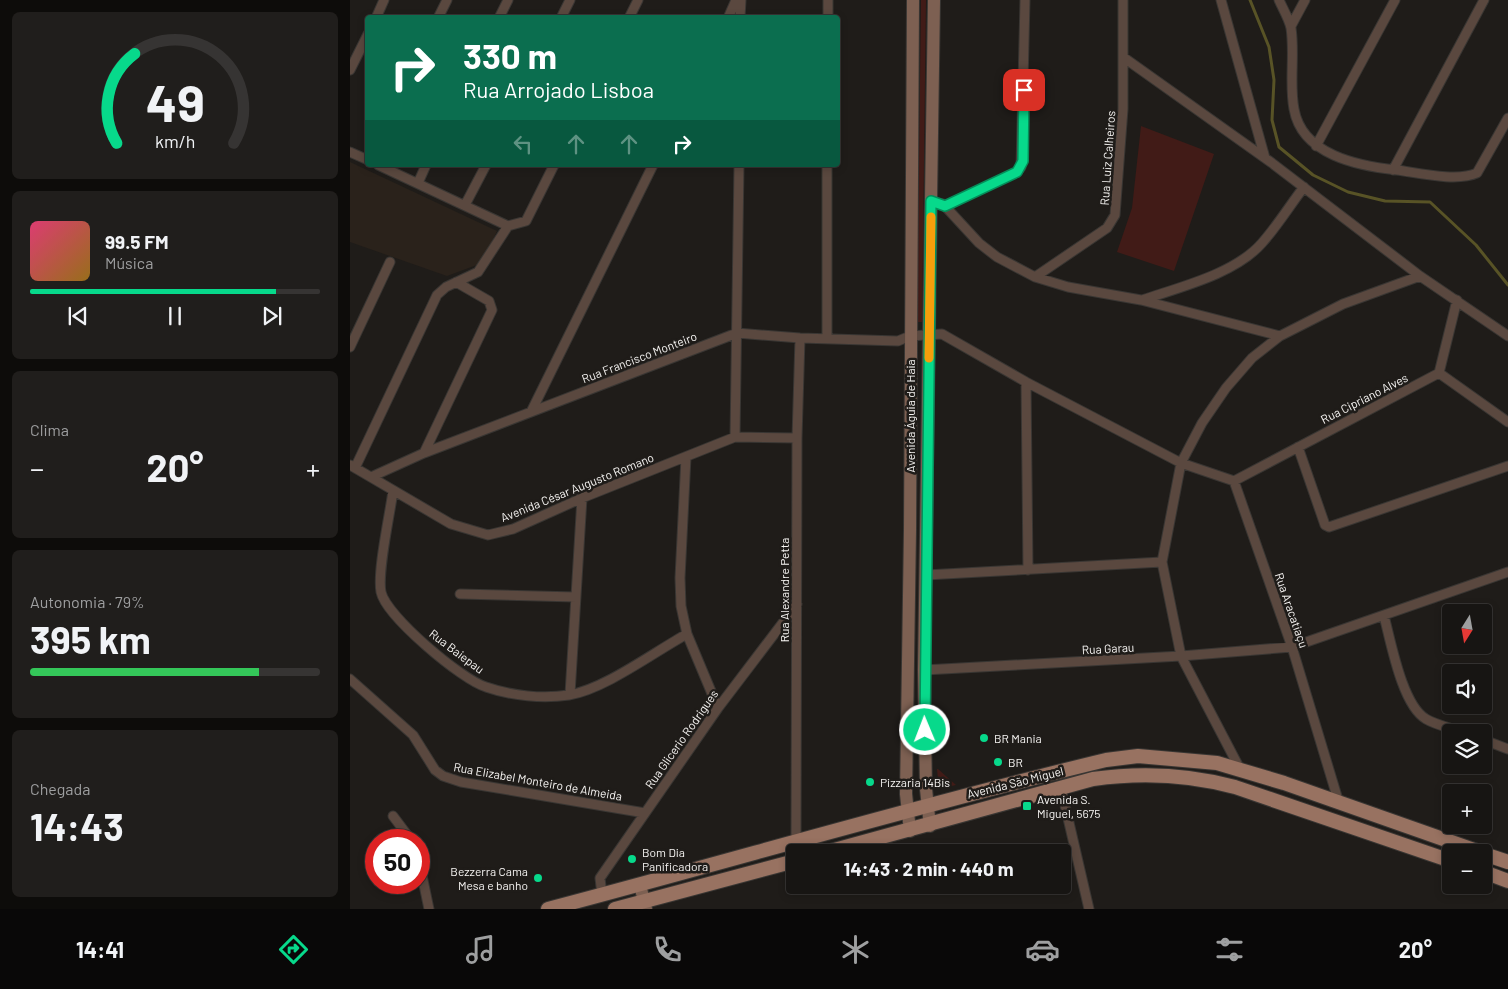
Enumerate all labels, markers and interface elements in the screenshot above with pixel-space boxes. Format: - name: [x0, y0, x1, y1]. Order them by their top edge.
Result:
- text: 330 m: [463, 34, 557, 76]
- icon: right: [380, 35, 445, 100]
- pin: [1003, 69, 1045, 111]
- text: 49: [145, 70, 205, 132]
- text: Rua Arrojado Lisboa: [463, 76, 654, 102]
- icon: arrive: [1010, 76, 1038, 104]
- street label: Rua Luiz Calheiros: [1097, 110, 1117, 206]
- text: km/h: [155, 130, 195, 152]
- icon: left: [509, 130, 537, 158]
- icon: ahead: [562, 130, 590, 158]
- icon: ahead: [615, 130, 643, 158]
- icon: right: [668, 130, 696, 158]
- text: 99.5 FM: [105, 230, 169, 253]
- text: Música: [105, 253, 153, 272]
- icon: previous: [64, 302, 92, 330]
- icon: pause: [161, 302, 189, 330]
- icon: next: [258, 302, 286, 330]
- street label: Rua Francisco Monteiro: [579, 329, 699, 385]
- street label: Avenida Águia de Haia: [903, 359, 917, 473]
- street label: Rua Cipriano Alves: [1318, 370, 1410, 426]
- text: Clima: [30, 420, 69, 439]
- text: 20°: [146, 444, 204, 490]
- street label: Avenida César Augusto Romano: [498, 450, 656, 524]
- text: −: [30, 451, 44, 485]
- text: +: [306, 451, 320, 485]
- street label: Rua Alexandre Petta: [777, 538, 791, 642]
- street label: Rua Aracatiaçu: [1273, 571, 1311, 649]
- text: Autonomia · 79%: [30, 592, 145, 611]
- north arrow: [1442, 604, 1492, 654]
- map controls: [1442, 604, 1492, 894]
- text: 395 km: [30, 616, 151, 662]
- street label: Rua Baiepau: [427, 626, 487, 676]
- street label: Rua Garau: [1081, 640, 1135, 656]
- button: sound: [1442, 664, 1492, 714]
- street label: Rua Glicerio Rodrigues: [642, 687, 720, 791]
- position arrow: [898, 703, 950, 755]
- button: layers: [1442, 724, 1492, 774]
- place label: BR Mania: [994, 731, 1042, 745]
- marker: BR Mania: [978, 732, 990, 744]
- place label: BR: [1008, 755, 1023, 769]
- marker: BR: [992, 756, 1004, 768]
- street label: Rua Elizabel Monteiro de Almeida: [453, 759, 623, 803]
- street label: Avenida São Miguel: [965, 763, 1065, 801]
- place label: Pizzaria 14Bis: [880, 775, 950, 789]
- marker: Pizzaria 14Bis: [864, 776, 876, 788]
- text: Chegada: [30, 779, 90, 798]
- button: +: [1442, 784, 1492, 834]
- place label: Avenida S. Miguel, 5675: [1037, 792, 1100, 820]
- marker: Avenida S. Miguel, 5675: [1021, 800, 1033, 812]
- text: 14:43: [30, 803, 124, 849]
- speed limit sign: 50: [365, 829, 430, 894]
- button: −: [1442, 844, 1492, 894]
- place label: Bom Dia Panificadora: [642, 845, 708, 873]
- marker: Bom Dia Panificadora: [626, 853, 638, 865]
- text: 14:43 · 2 min · 440 m: [843, 857, 1014, 880]
- place label: Bezzerra Cama Mesa e banho: [450, 864, 528, 892]
- marker: Bezzerra Cama Mesa e banho: [532, 872, 544, 884]
- icon: directions: [276, 932, 311, 967]
- icon: music: [463, 932, 498, 967]
- icon: phone: [650, 932, 685, 967]
- icon: climate: [838, 932, 873, 967]
- icon: car: [1025, 932, 1060, 967]
- icon: filters: [1212, 932, 1247, 967]
- text: 14:41: [76, 936, 124, 962]
- text: 20°: [1399, 936, 1432, 962]

